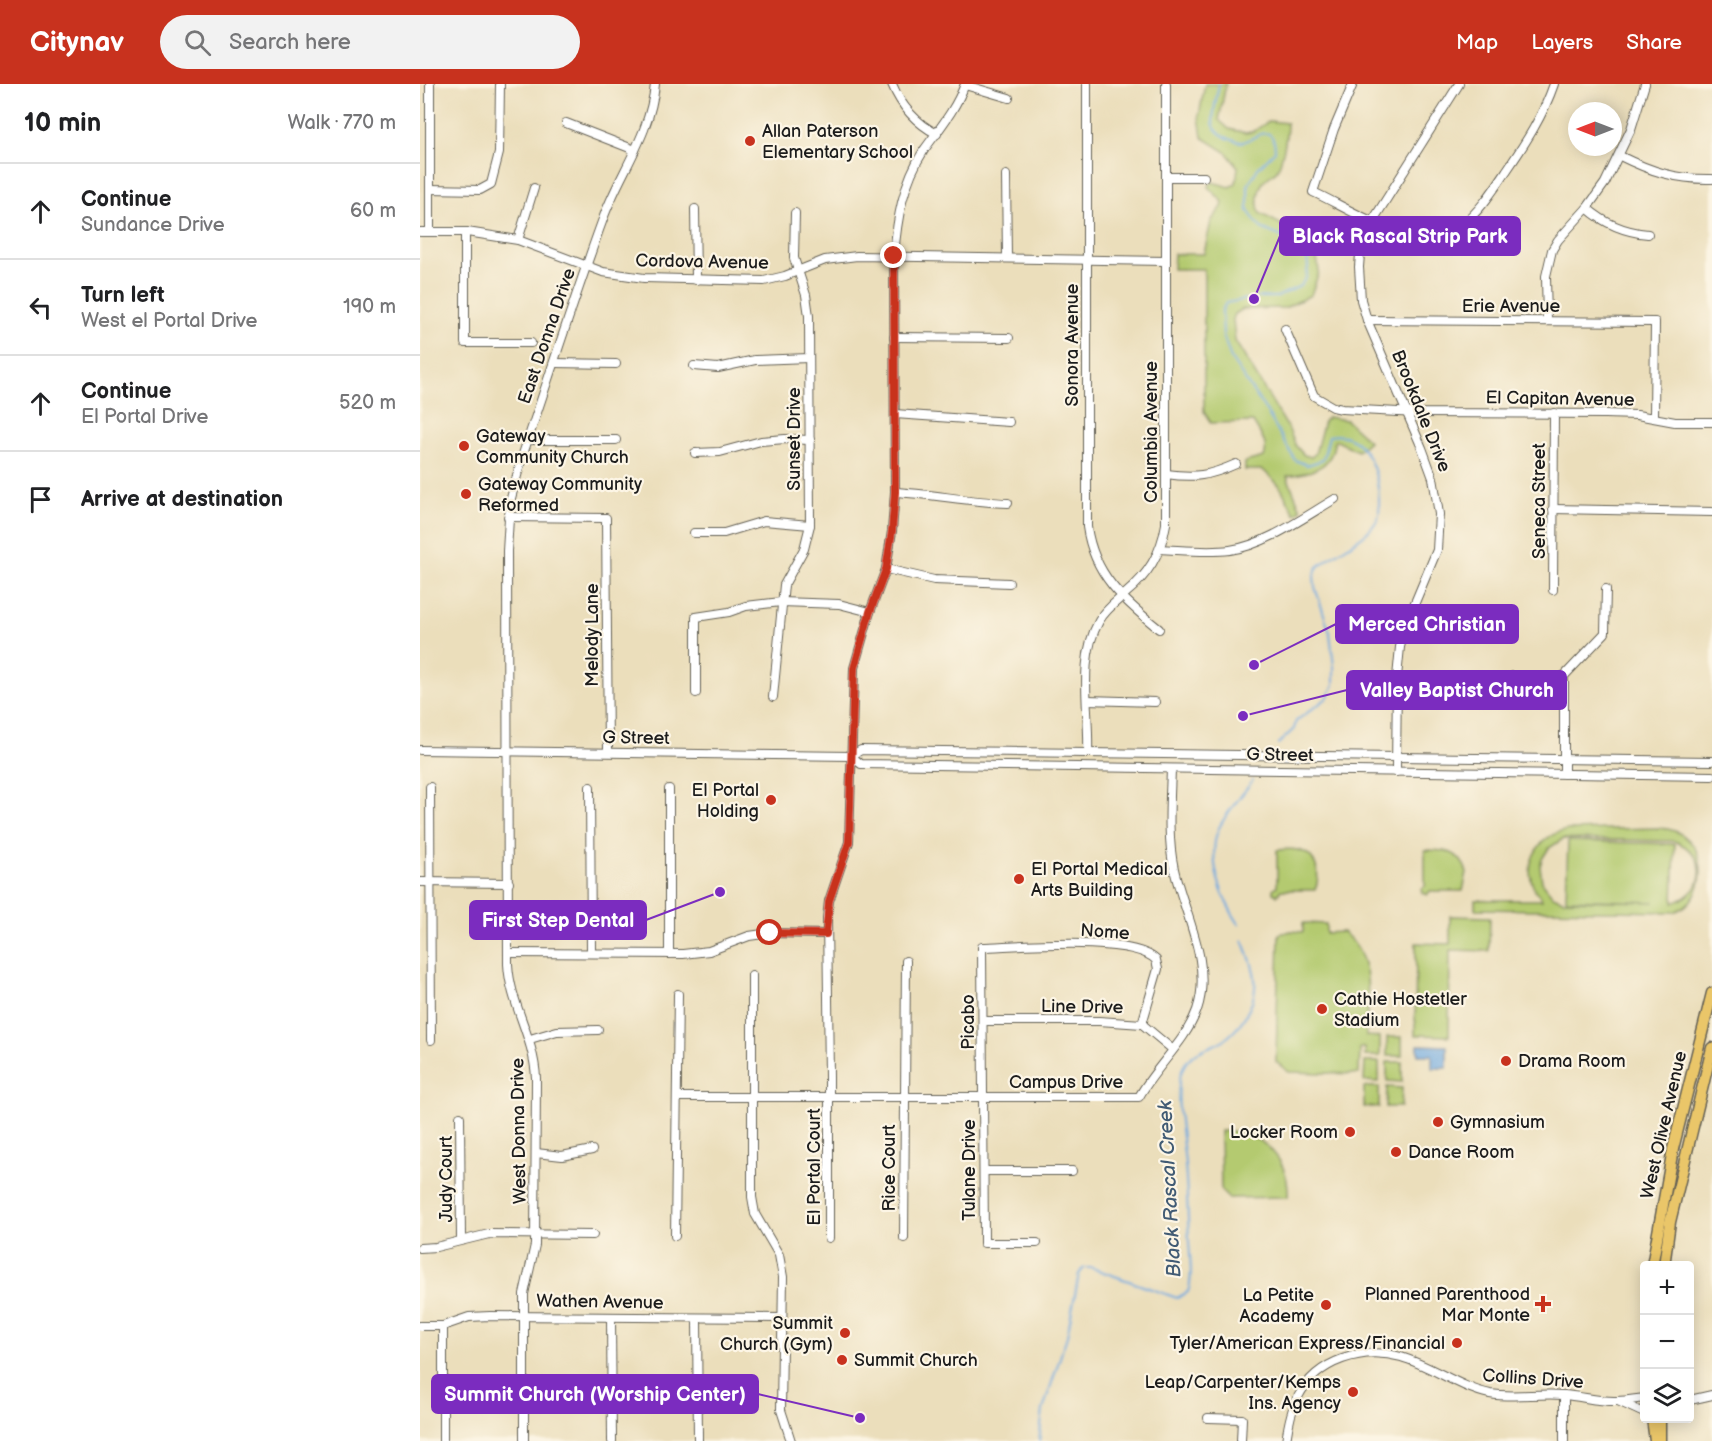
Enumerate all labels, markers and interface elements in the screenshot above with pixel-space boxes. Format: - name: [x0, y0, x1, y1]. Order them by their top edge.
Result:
- search box: [160, 15, 580, 69]
- text: Citynav: [30, 26, 124, 59]
- icon: search: [181, 26, 214, 59]
- text: Search here: [229, 29, 351, 56]
- text: Map: [1456, 30, 1498, 55]
- text: Layers: [1531, 30, 1593, 55]
- text: Share: [1626, 30, 1682, 55]
- north arrow: [1568, 102, 1622, 156]
- text: 10 min: [24, 108, 101, 139]
- text: Walk · 770 m: [287, 111, 396, 135]
- place label: Allan Paterson Elementary School: [762, 121, 913, 163]
- marker: Allan Paterson Elementary School: [743, 134, 757, 148]
- text: Continue: [81, 186, 171, 213]
- icon: ahead: [24, 195, 57, 228]
- text: 60 m: [350, 199, 396, 223]
- text: Sundance Drive: [81, 213, 225, 237]
- callout: Black Rascal Strip Park: [1280, 217, 1520, 255]
- text: Black Rascal Strip Park: [1292, 225, 1508, 249]
- route end: [880, 242, 906, 268]
- street label: Cordova Avenue: [635, 250, 769, 274]
- street label: East Donna Drive: [514, 265, 580, 407]
- text: Turn left: [81, 282, 165, 309]
- street label: Sonora Avenue: [1062, 283, 1083, 407]
- icon: left: [24, 291, 57, 324]
- text: 190 m: [343, 295, 396, 319]
- street label: Erie Avenue: [1462, 296, 1561, 317]
- text: West el Portal Drive: [81, 309, 257, 333]
- street label: Brookdale Drive: [1387, 347, 1455, 475]
- street label: Columbia Avenue: [1141, 361, 1162, 503]
- text: Continue: [81, 378, 171, 405]
- icon: ahead: [24, 387, 57, 420]
- street label: Sunset Drive: [784, 387, 805, 491]
- street label: El Capitan Avenue: [1485, 387, 1635, 411]
- text: 520 m: [339, 391, 396, 415]
- text: El Portal Drive: [81, 405, 208, 429]
- place label: Gateway Community Church: [476, 426, 629, 468]
- marker: Gateway Community Church: [457, 439, 471, 453]
- street label: Seneca Street: [1529, 442, 1550, 559]
- place label: Gateway Community Reformed: [478, 474, 643, 516]
- icon: arrive: [24, 483, 57, 516]
- text: Arrive at destination: [81, 486, 283, 513]
- marker: Gateway Community Reformed: [459, 487, 473, 501]
- street label: Melody Lane: [582, 583, 603, 687]
- callout: Merced Christian: [1336, 605, 1518, 643]
- text: Merced Christian: [1348, 613, 1506, 637]
- callout: Valley Baptist Church: [1347, 671, 1566, 709]
- text: Valley Baptist Church: [1360, 679, 1554, 703]
- street label: G Street: [602, 727, 670, 749]
- street label: G Street: [1246, 744, 1314, 766]
- place label: El Portal Holding: [692, 780, 759, 822]
- marker: El Portal Holding: [764, 793, 778, 807]
- place label: El Portal Medical Arts Building: [1031, 859, 1168, 901]
- marker: El Portal Medical Arts Building: [1012, 872, 1026, 886]
- callout: First Step Dental: [470, 901, 646, 939]
- text: First Step Dental: [482, 909, 634, 933]
- route start: [756, 919, 782, 945]
- street label: Nome: [1080, 920, 1131, 944]
- place label: Cathie Hostetler Stadium: [1334, 989, 1467, 1031]
- street label: Picabo: [958, 994, 979, 1050]
- street label: Line Drive: [1041, 996, 1124, 1018]
- marker: Cathie Hostetler Stadium: [1315, 1002, 1329, 1016]
- street label: West Olive Avenue: [1637, 1049, 1691, 1201]
- place label: Drama Room: [1518, 1051, 1626, 1072]
- marker: Drama Room: [1499, 1054, 1513, 1068]
- street label: West Donna Drive: [507, 1057, 531, 1204]
- street label: Campus Drive: [1009, 1072, 1123, 1093]
- water label: Black Rascal Creek: [1153, 1099, 1187, 1278]
- street label: El Portal Court: [804, 1108, 825, 1226]
- place label: Gymnasium: [1450, 1112, 1545, 1133]
- marker: Gymnasium: [1431, 1115, 1445, 1129]
- street label: Tulane Drive: [959, 1119, 980, 1221]
- place label: Locker Room: [1230, 1122, 1338, 1143]
- street label: Rice Court: [879, 1124, 900, 1212]
- marker: Locker Room: [1343, 1125, 1357, 1139]
- street label: Judy Court: [436, 1135, 457, 1222]
- place label: Dance Room: [1408, 1142, 1514, 1163]
- marker: Dance Room: [1389, 1145, 1403, 1159]
- map controls: [1640, 1261, 1694, 1423]
- button: +: [1640, 1261, 1694, 1315]
- place label: Planned Parenthood Mar Monte: [1364, 1284, 1530, 1326]
- place label: La Petite Academy: [1240, 1285, 1315, 1327]
- street label: Wathen Avenue: [536, 1290, 664, 1314]
- marker: Planned Parenthood Mar Monte: [1534, 1295, 1552, 1313]
- marker: La Petite Academy: [1319, 1298, 1333, 1312]
- place label: Summit Church (Gym): [720, 1313, 833, 1355]
- button: −: [1640, 1315, 1694, 1369]
- marker: Summit Church (Gym): [838, 1326, 852, 1340]
- place label: Tyler/American Express/Financial: [1169, 1333, 1445, 1354]
- marker: Tyler/American Express/Financial: [1450, 1336, 1464, 1350]
- place label: Summit Church: [854, 1350, 978, 1371]
- marker: Summit Church: [835, 1353, 849, 1367]
- street label: Collins Drive: [1482, 1365, 1585, 1393]
- button: layers: [1640, 1369, 1694, 1423]
- place label: Leap/Carpenter/Kemps Ins. Agency: [1145, 1372, 1342, 1414]
- callout: Summit Church (Worship Center): [432, 1375, 758, 1413]
- text: Summit Church (Worship Center): [444, 1383, 746, 1407]
- marker: Leap/Carpenter/Kemps Ins. Agency: [1346, 1385, 1360, 1399]

